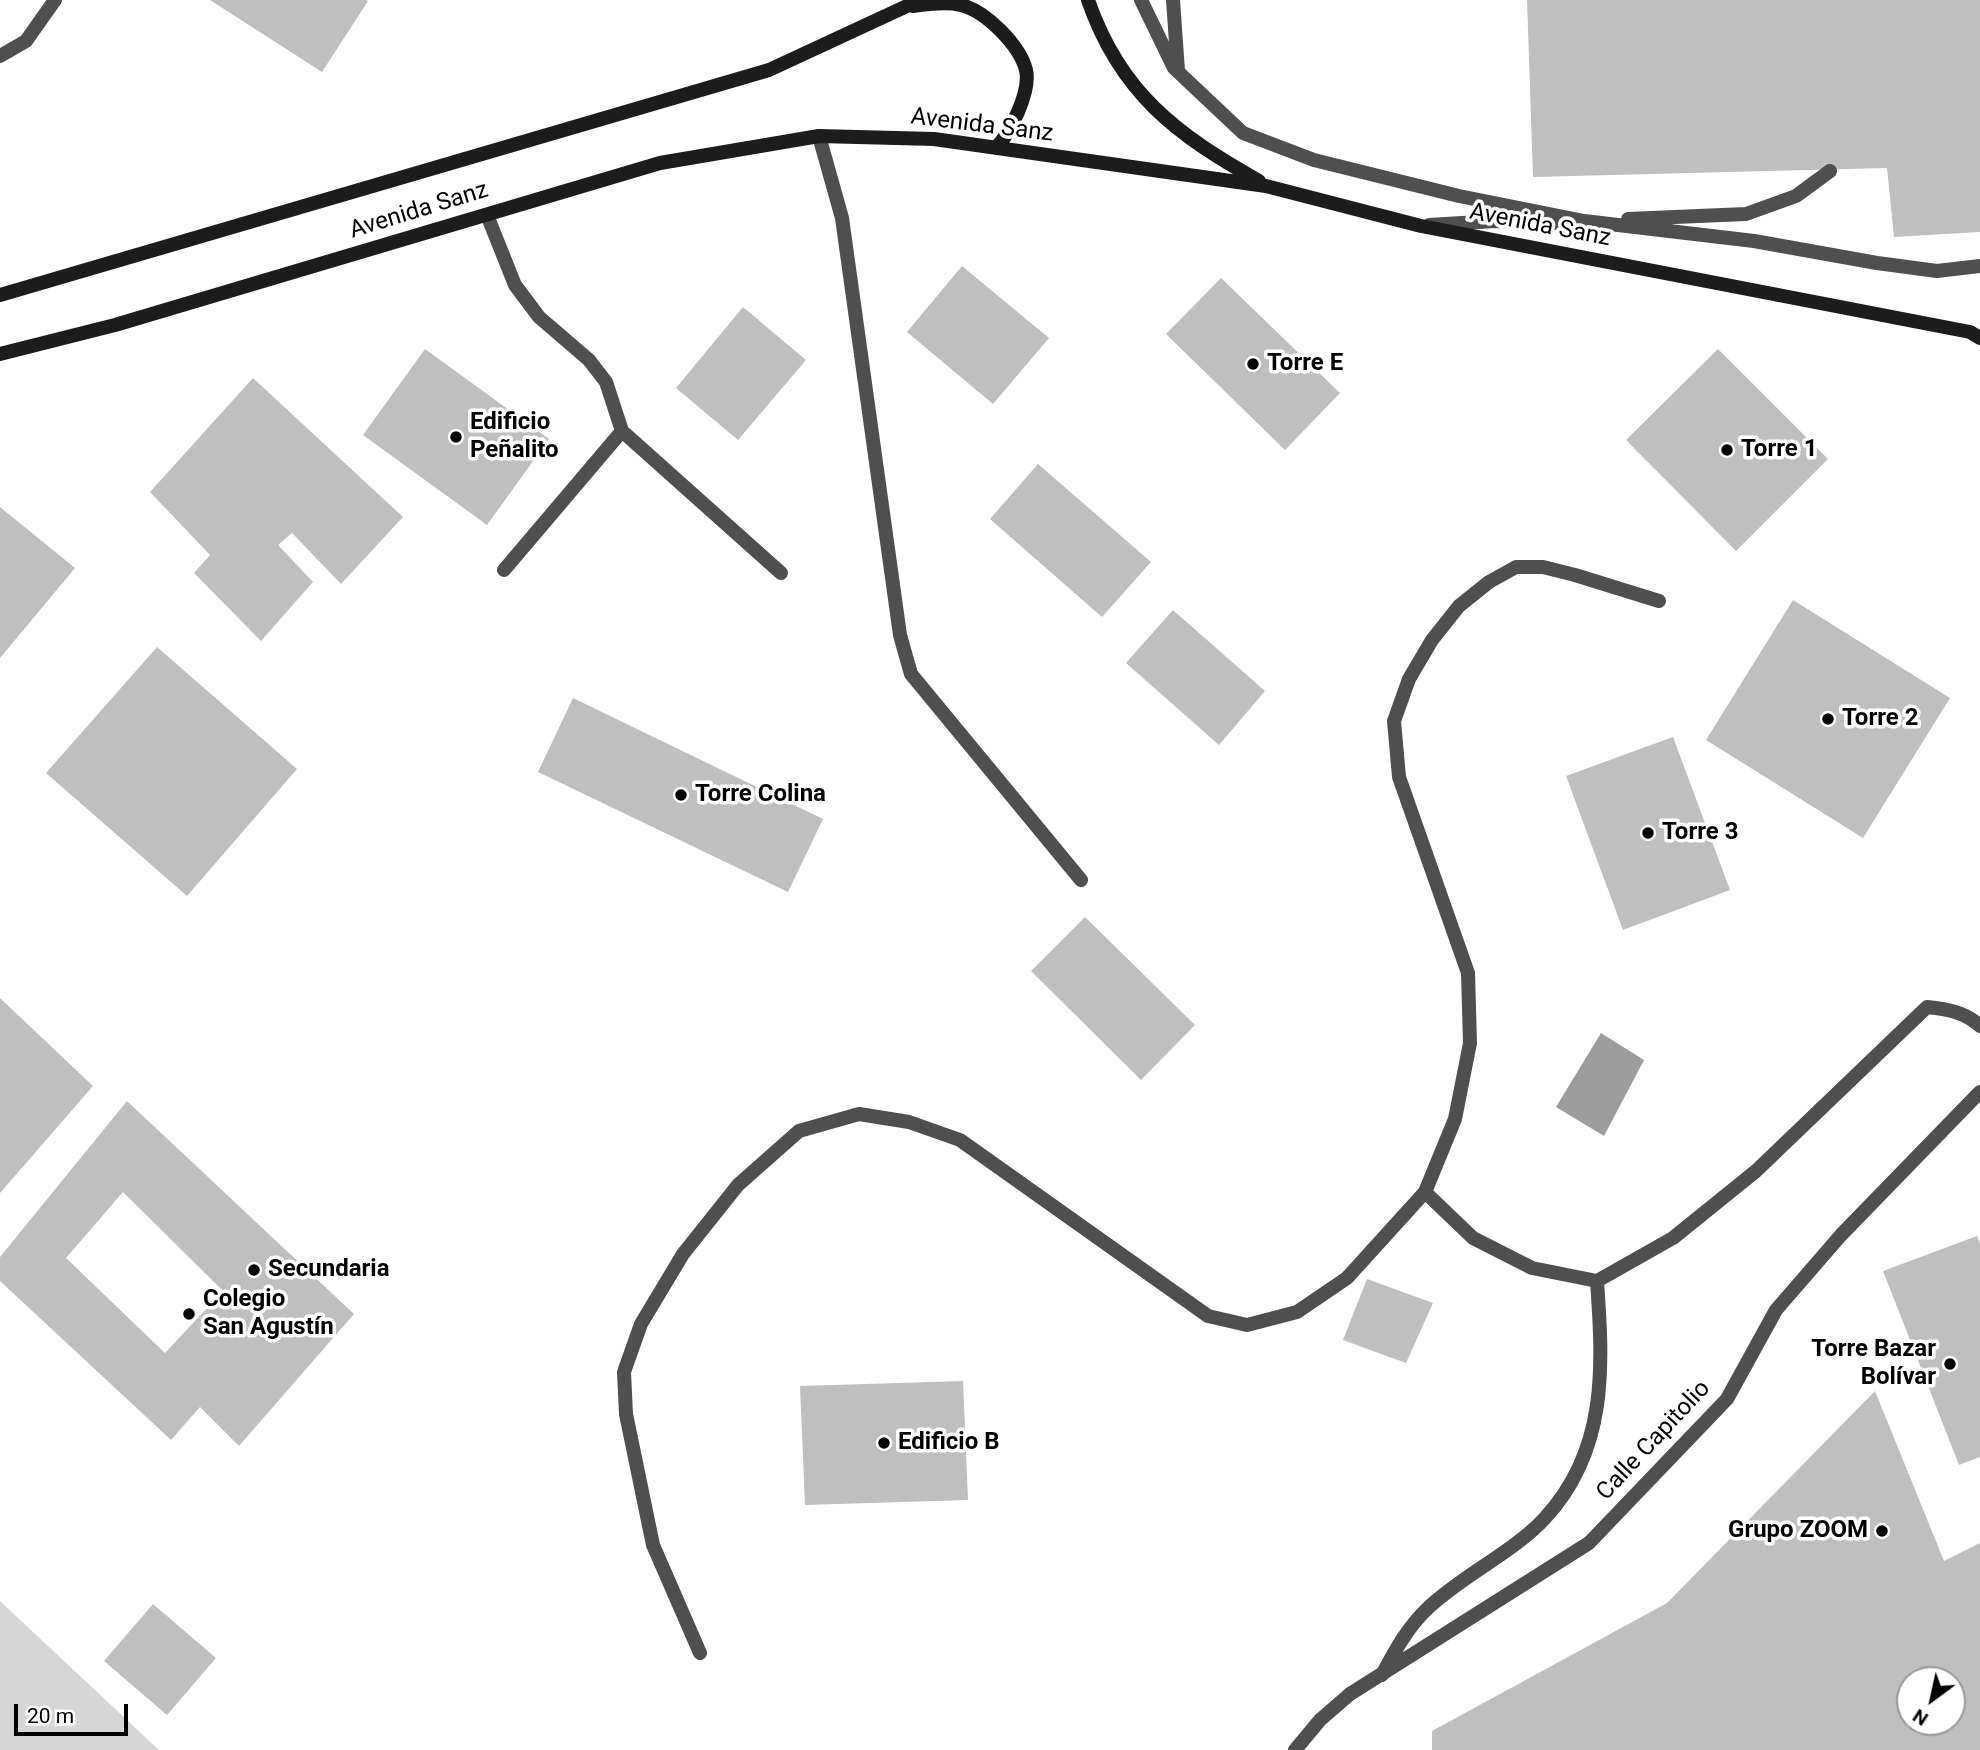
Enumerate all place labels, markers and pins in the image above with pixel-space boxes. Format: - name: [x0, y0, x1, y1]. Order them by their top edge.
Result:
- place label: Torre E: [1267, 350, 1343, 378]
- marker: Torre E: [1245, 356, 1261, 372]
- place label: Edificio Peñalito: [470, 409, 559, 465]
- marker: Edificio Peñalito: [448, 429, 464, 445]
- place label: Torre 1: [1741, 436, 1817, 464]
- marker: Torre 1: [1719, 442, 1735, 458]
- place label: Torre 2: [1842, 705, 1918, 733]
- marker: Torre 2: [1820, 711, 1836, 727]
- place label: Torre Colina: [695, 781, 826, 809]
- marker: Torre Colina: [673, 787, 689, 803]
- place label: Torre 3: [1662, 819, 1738, 847]
- marker: Torre 3: [1640, 825, 1656, 841]
- place label: Secundaria: [268, 1256, 389, 1284]
- marker: Secundaria: [246, 1262, 262, 1278]
- place label: Colegio San Agustín: [203, 1286, 334, 1342]
- marker: Colegio San Agustín: [181, 1306, 197, 1322]
- place label: Torre Bazar Bolívar: [1811, 1336, 1936, 1392]
- marker: Torre Bazar Bolívar: [1942, 1356, 1958, 1372]
- place label: Edificio B: [898, 1429, 999, 1457]
- marker: Edificio B: [876, 1435, 892, 1451]
- place label: Grupo ZOOM: [1728, 1517, 1868, 1545]
- marker: Grupo ZOOM: [1874, 1523, 1890, 1539]

